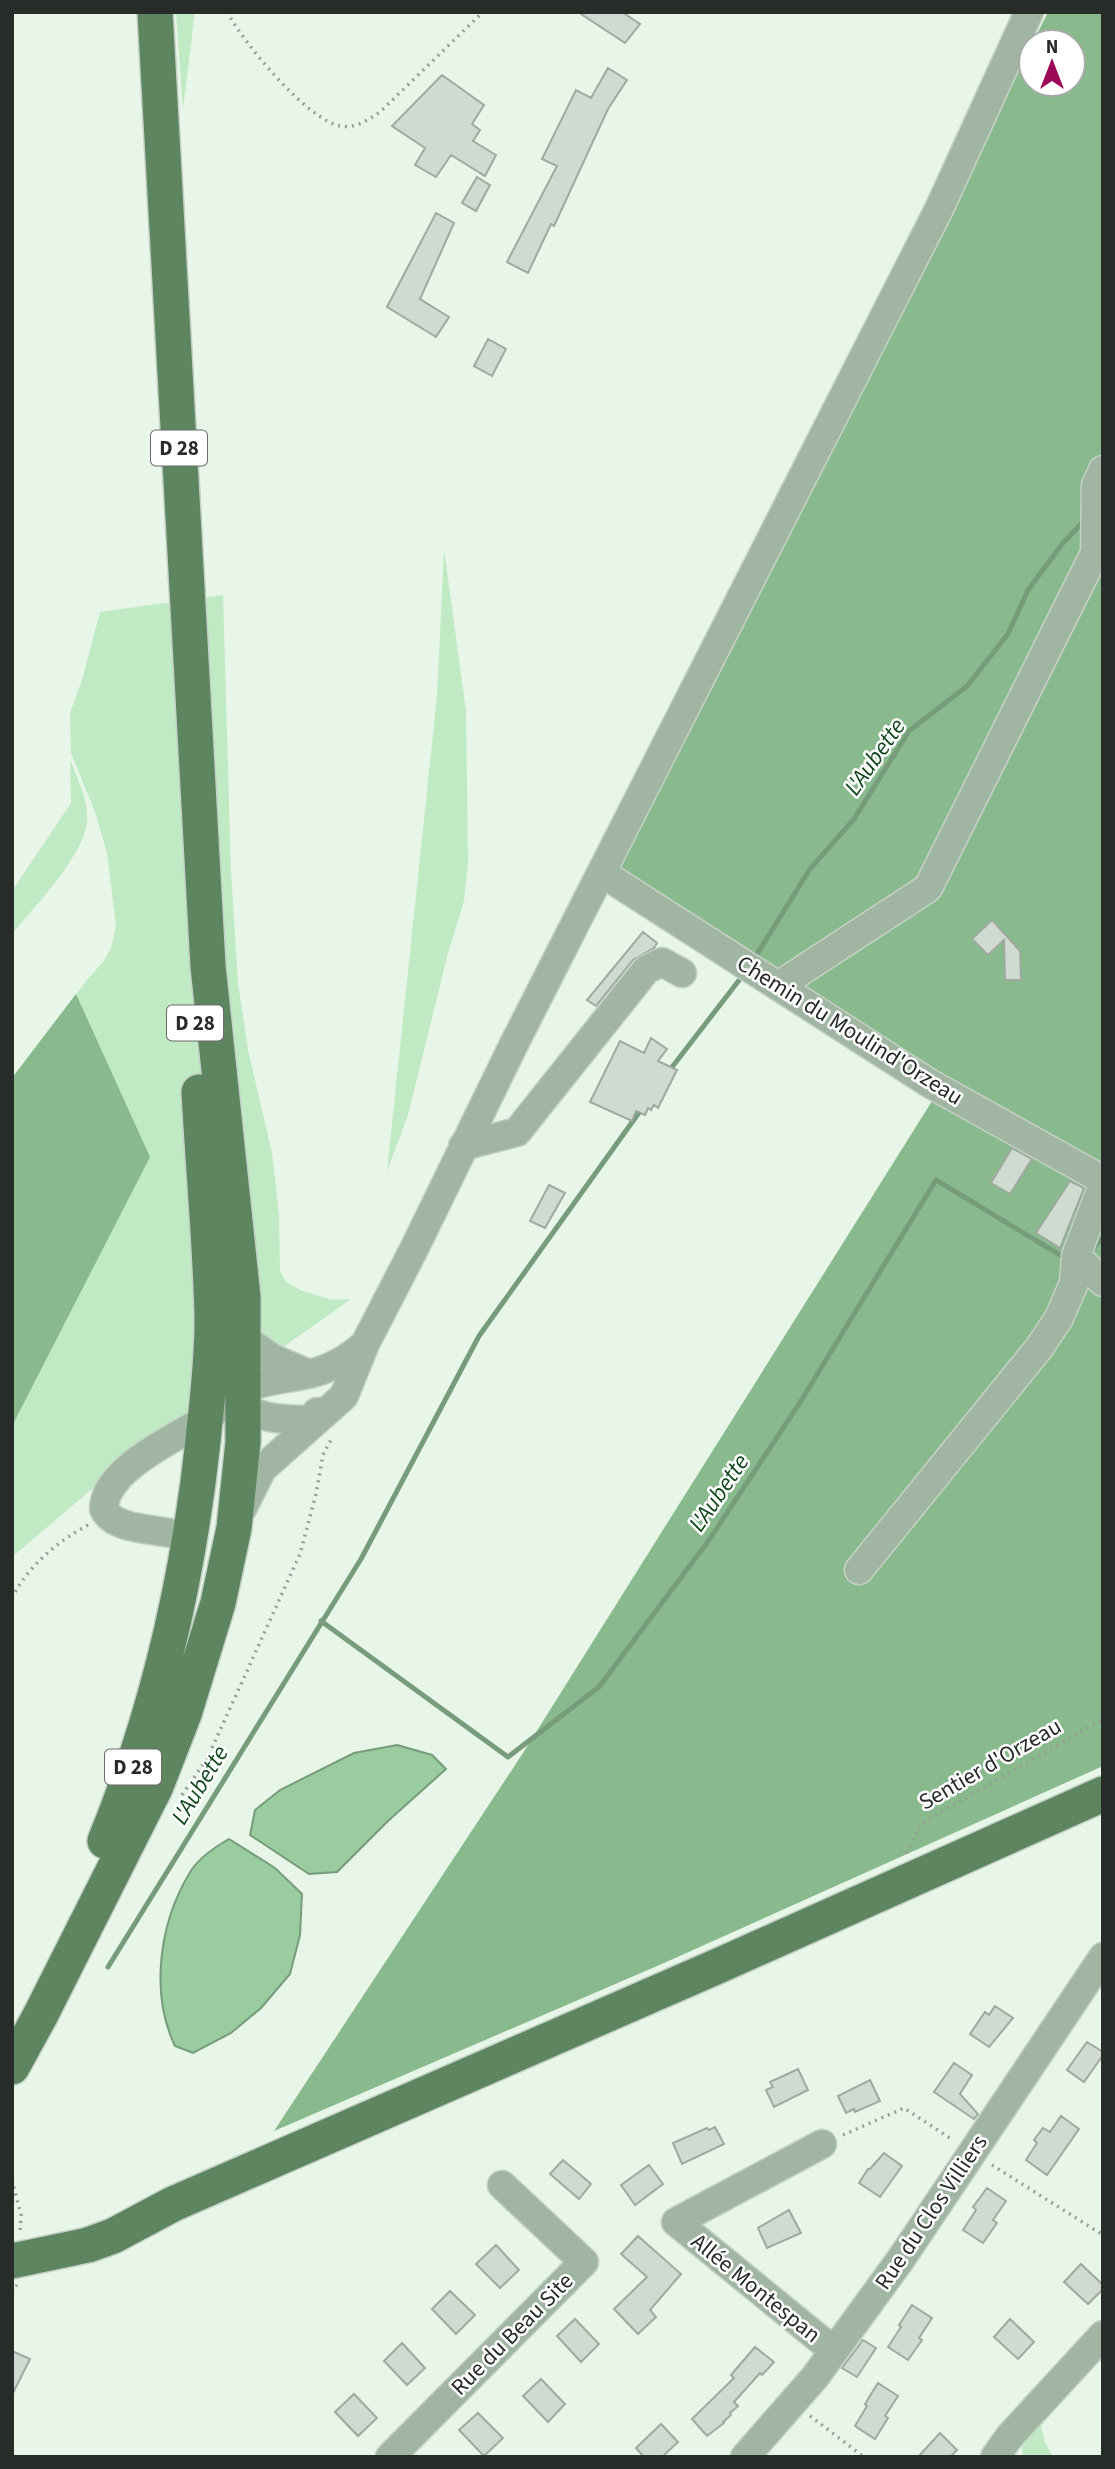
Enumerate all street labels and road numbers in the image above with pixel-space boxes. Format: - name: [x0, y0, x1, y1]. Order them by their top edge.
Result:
- road number: D 28: [151, 430, 207, 466]
- street label: Chemin du Moulind'Orzeau: [731, 947, 969, 1113]
- road number: D 28: [167, 1006, 223, 1040]
- street label: Sentier d'Orzeau: [912, 1710, 1068, 1818]
- road number: D 28: [105, 1750, 161, 1784]
- street label: Rue du Clos Villiers: [867, 2128, 995, 2296]
- street label: Allée Montespan: [684, 2225, 828, 2351]
- street label: Rue du Beau Site: [443, 2265, 581, 2403]

